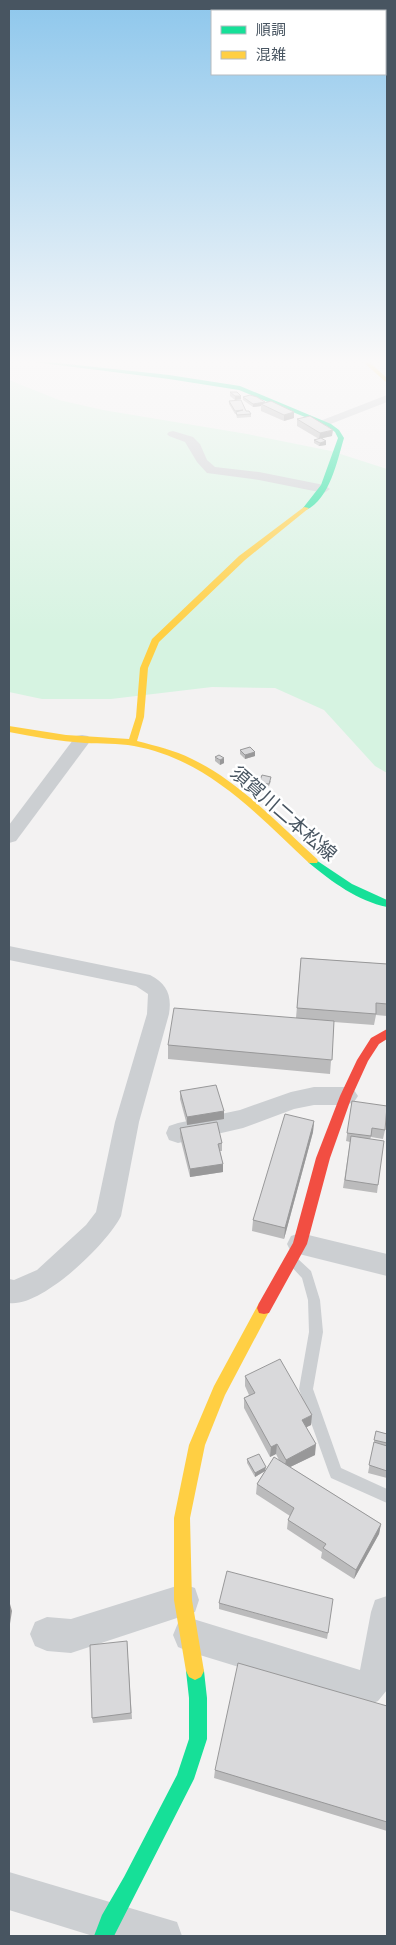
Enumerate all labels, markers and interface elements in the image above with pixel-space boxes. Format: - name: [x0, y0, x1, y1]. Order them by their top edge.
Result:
- legend: [211, 10, 386, 75]
- text: 順調: [256, 20, 286, 39]
- text: 混雑: [256, 45, 286, 64]
- street label: 須賀川二本松線: [226, 760, 342, 866]

